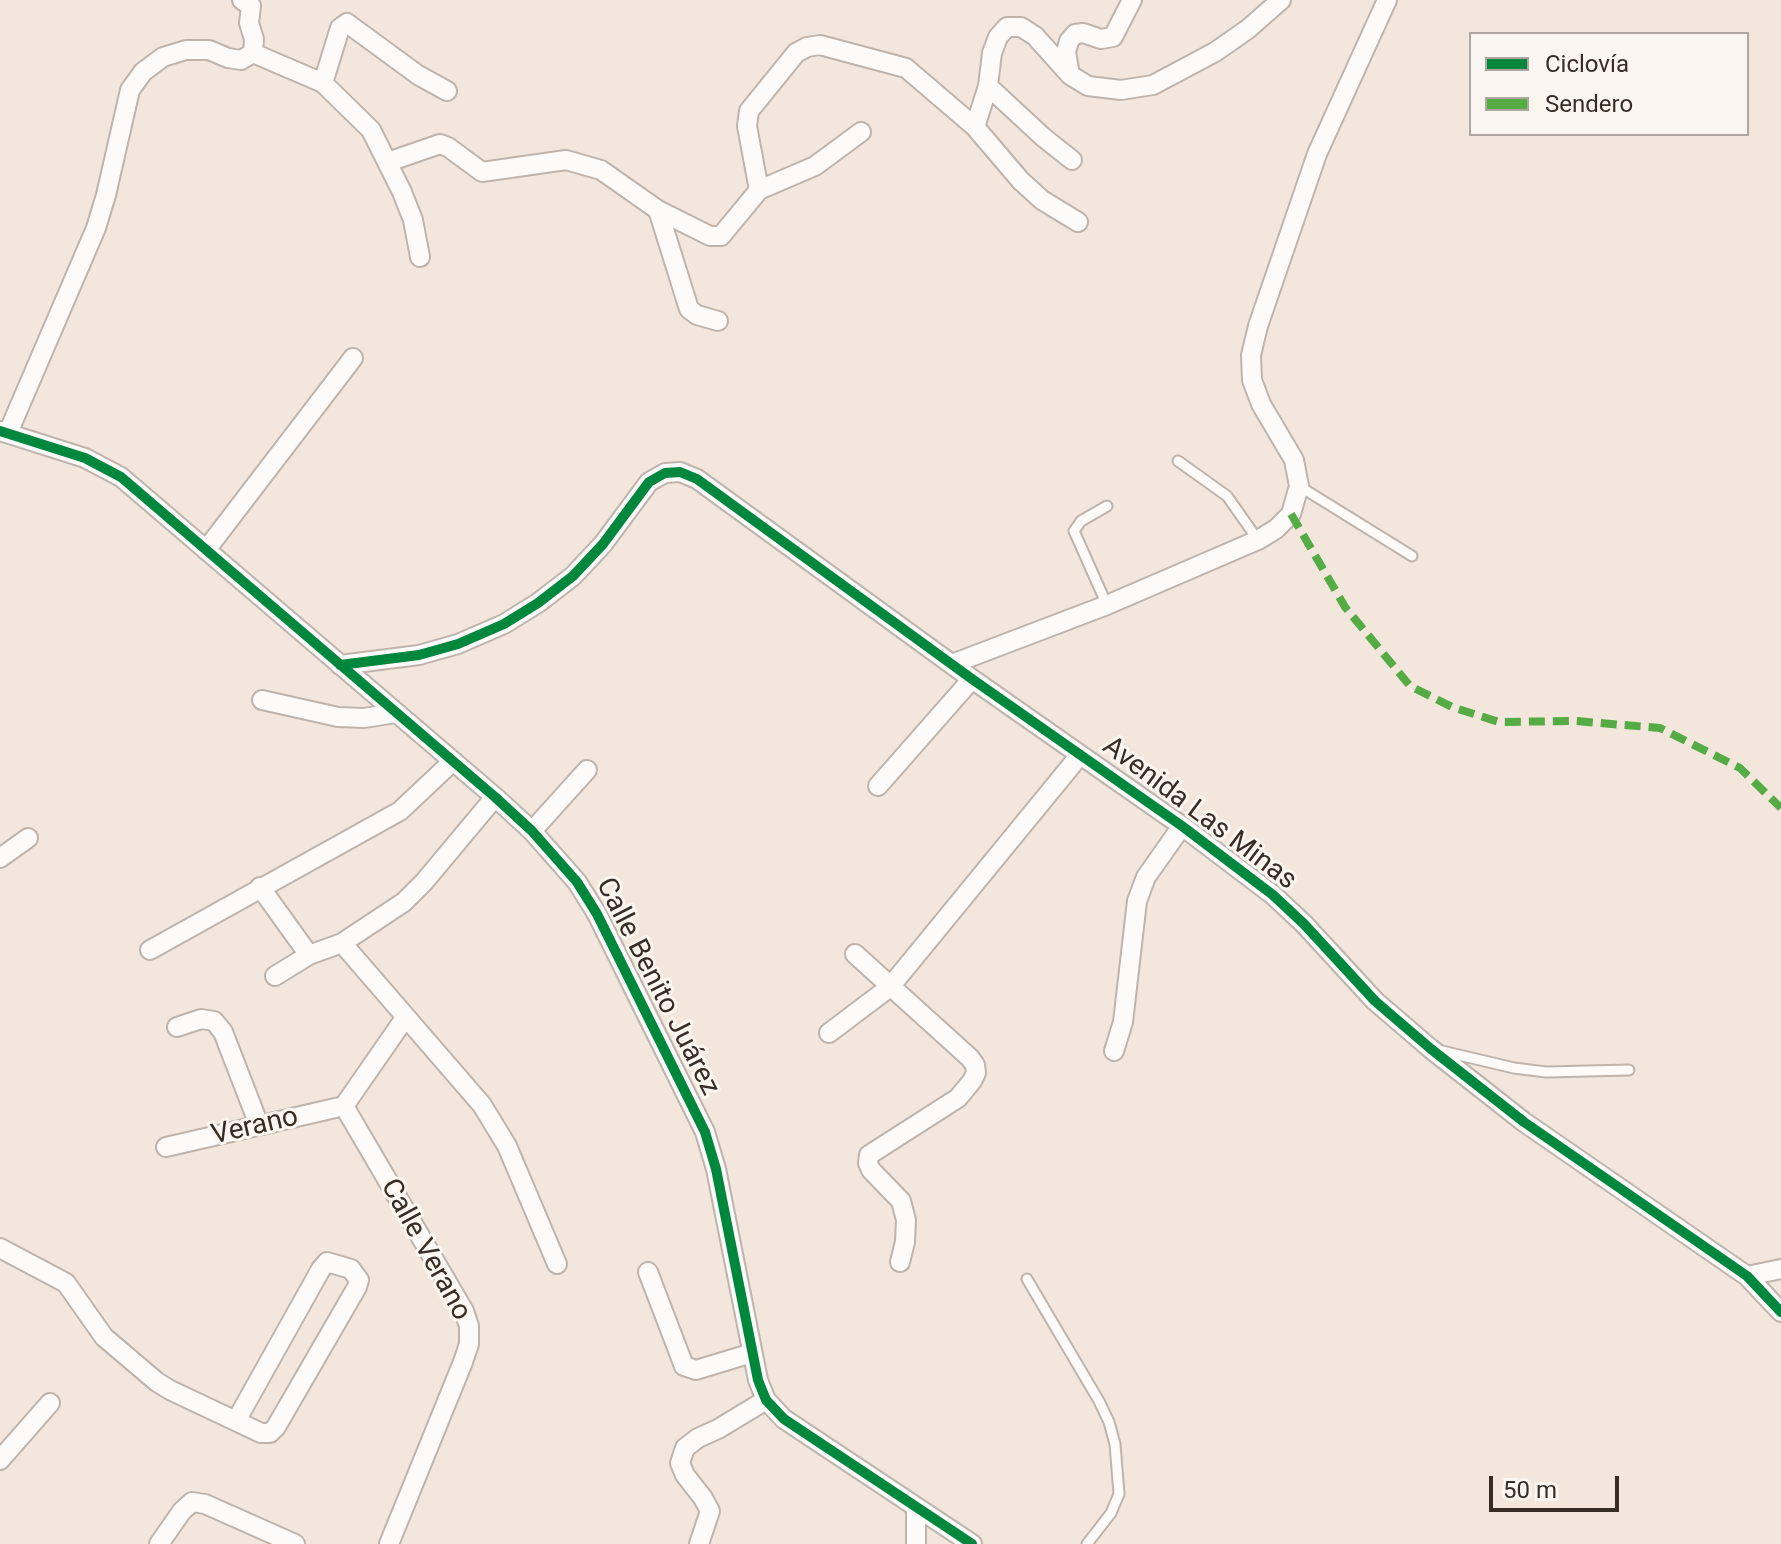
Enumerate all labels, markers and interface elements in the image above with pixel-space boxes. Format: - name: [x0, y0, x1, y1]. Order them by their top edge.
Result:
- legend: [1469, 32, 1749, 136]
- text: Ciclovía: [1545, 50, 1629, 78]
- text: Sendero: [1545, 90, 1633, 118]
- street label: Avenida Las Minas: [1095, 730, 1303, 898]
- street label: Calle Benito Juárez: [588, 873, 726, 1101]
- street label: Verano: [209, 1101, 301, 1153]
- street label: Calle Verano: [372, 1173, 478, 1327]
- scale bar: [1493, 1460, 1623, 1510]
- text: 50 m: [1503, 1476, 1557, 1504]

